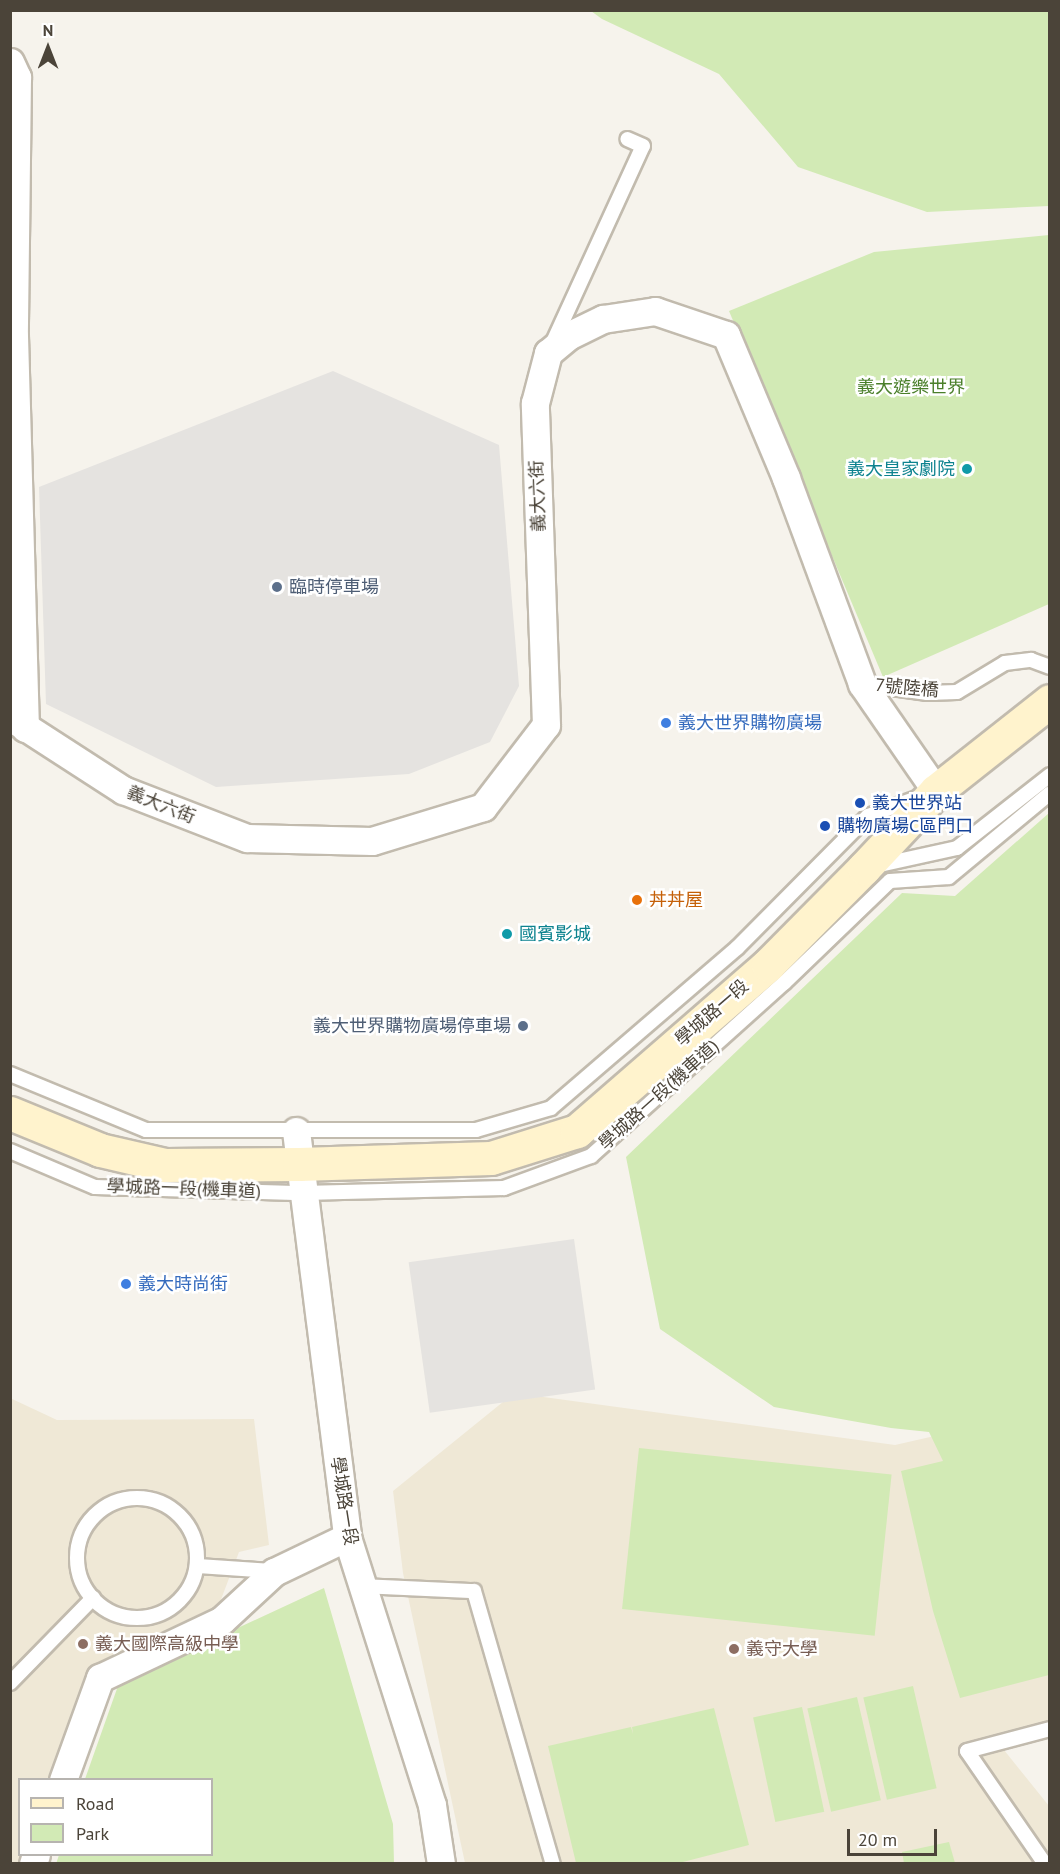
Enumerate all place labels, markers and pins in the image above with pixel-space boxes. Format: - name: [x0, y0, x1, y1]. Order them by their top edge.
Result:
- place label: 義大皇家劇院: [847, 458, 955, 480]
- marker: 義大皇家劇院: [960, 462, 974, 476]
- place label: 臨時停車場: [289, 576, 379, 598]
- marker: 臨時停車場: [270, 580, 284, 594]
- place label: 義大世界購物廣場: [678, 712, 822, 734]
- marker: 義大世界購物廣場: [659, 716, 673, 730]
- place label: 義大世界站: [872, 792, 962, 814]
- marker: 義大世界站: [853, 796, 867, 810]
- place label: 購物廣場C區門口: [837, 815, 973, 837]
- marker: 購物廣場C區門口: [818, 819, 832, 833]
- place label: 丼丼屋: [649, 889, 703, 911]
- marker: 丼丼屋: [630, 893, 644, 907]
- place label: 國賓影城: [519, 923, 591, 945]
- marker: 國賓影城: [500, 927, 514, 941]
- place label: 義大世界購物廣場停車場: [313, 1015, 511, 1037]
- marker: 義大世界購物廣場停車場: [516, 1019, 530, 1033]
- place label: 義大時尚街: [138, 1273, 228, 1295]
- marker: 義大時尚街: [119, 1277, 133, 1291]
- place label: 義大國際高級中學: [95, 1633, 239, 1655]
- marker: 義大國際高級中學: [76, 1637, 90, 1651]
- place label: 義守大學: [746, 1638, 818, 1660]
- marker: 義守大學: [727, 1642, 741, 1656]

